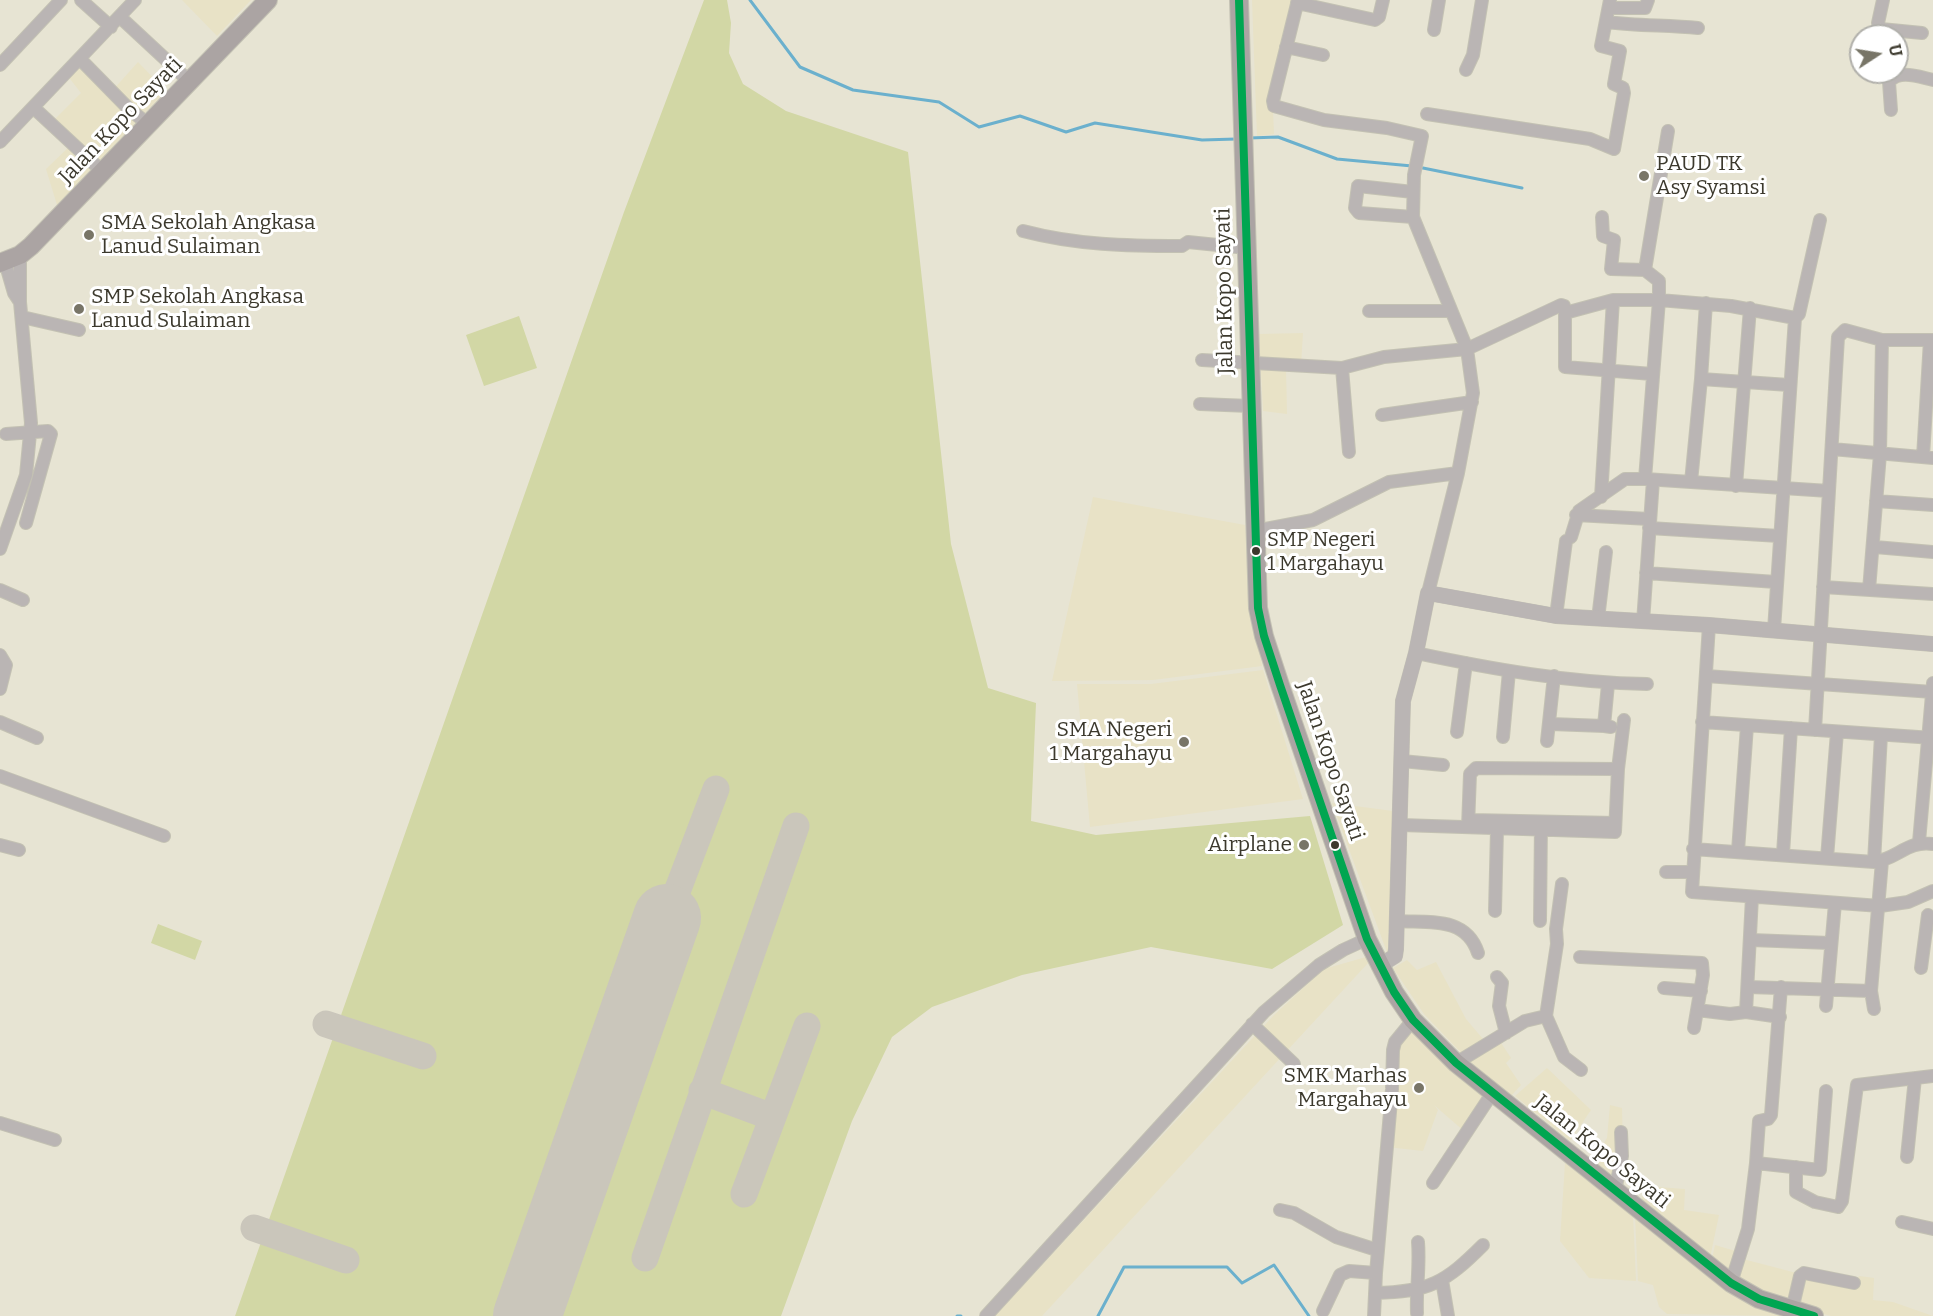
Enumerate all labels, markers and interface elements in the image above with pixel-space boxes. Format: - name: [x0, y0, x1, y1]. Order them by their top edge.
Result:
- north arrow: [1849, 24, 1909, 84]
- text: U: [1885, 43, 1906, 58]
- street label: Jalan Kopo Sayati: [54, 52, 188, 190]
- place label: PAUD TK Asy Syamsi: [1656, 151, 1766, 201]
- marker: PAUD TK Asy Syamsi: [1637, 169, 1651, 183]
- street label: Jalan Kopo Sayati: [1211, 208, 1239, 374]
- place label: SMA Sekolah Angkasa Lanud Sulaiman: [101, 210, 316, 260]
- marker: SMA Sekolah Angkasa Lanud Sulaiman: [82, 228, 96, 242]
- place label: SMP Sekolah Angkasa Lanud Sulaiman: [91, 284, 304, 334]
- marker: SMP Sekolah Angkasa Lanud Sulaiman: [72, 302, 86, 316]
- place label: SMP Negeri 1 Margahayu: [1267, 528, 1384, 575]
- marker: SMP Negeri 1 Margahayu: [1250, 545, 1262, 557]
- street label: Jalan Kopo Sayati: [1291, 678, 1369, 844]
- place label: SMA Negeri 1 Margahayu: [1049, 717, 1172, 767]
- marker: SMA Negeri 1 Margahayu: [1177, 735, 1191, 749]
- place label: Airplane: [1208, 832, 1292, 858]
- marker: Airplane: [1297, 838, 1311, 852]
- unlabelled marker: [1329, 839, 1341, 851]
- place label: SMK Marhas Margahayu: [1284, 1063, 1407, 1113]
- marker: SMK Marhas Margahayu: [1412, 1081, 1426, 1095]
- street label: Jalan Kopo Sayati: [1529, 1090, 1675, 1214]

